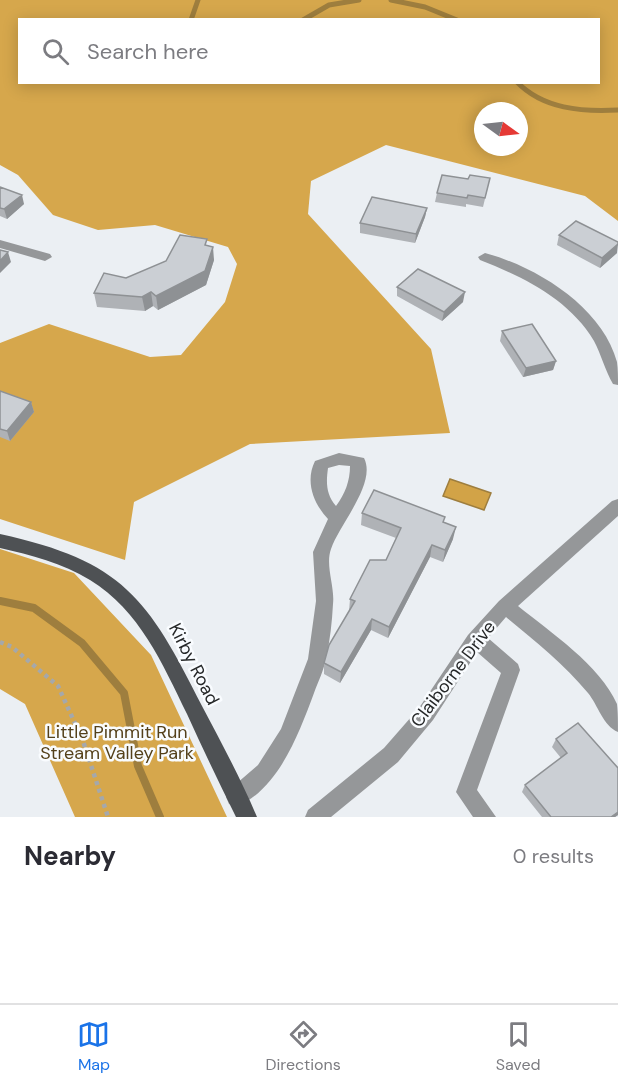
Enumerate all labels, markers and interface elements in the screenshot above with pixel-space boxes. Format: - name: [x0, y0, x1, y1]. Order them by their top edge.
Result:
- search box: [18, 18, 600, 84]
- icon: search: [39, 35, 72, 68]
- text: Search here: [87, 37, 208, 66]
- north arrow: [474, 102, 528, 156]
- street label: Claiborne Drive: [405, 616, 501, 732]
- street label: Kirby Road: [163, 619, 225, 709]
- park label: Little Pimmit Run Stream Valley Park: [40, 720, 194, 765]
- text: Nearby: [24, 839, 116, 873]
- text: 0 results: [513, 843, 594, 869]
- tab: Map: [77, 1018, 110, 1075]
- tab: Directions: [265, 1018, 341, 1075]
- tab: Saved: [496, 1018, 541, 1075]

